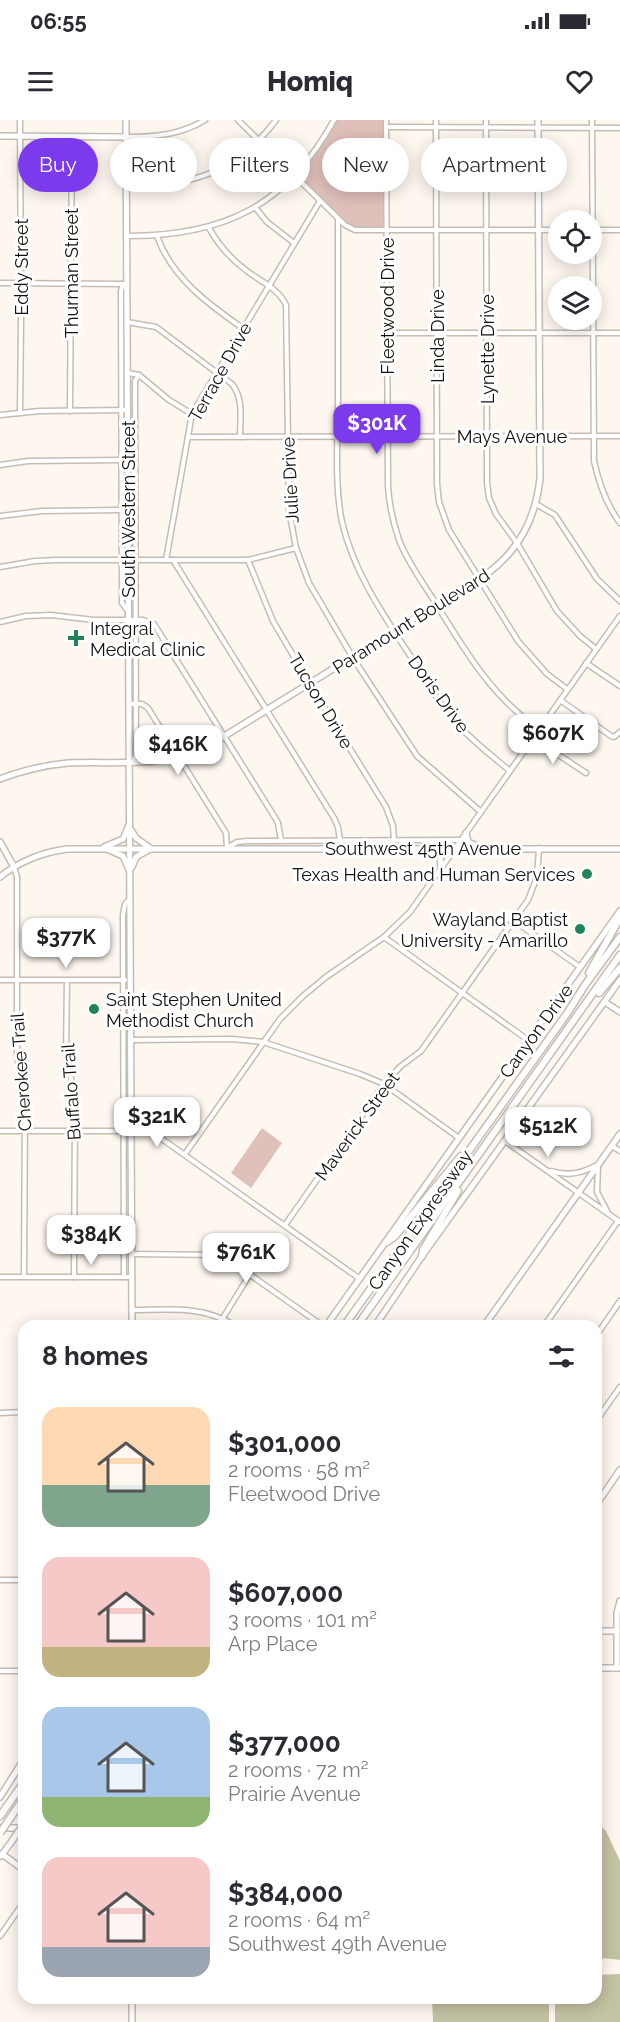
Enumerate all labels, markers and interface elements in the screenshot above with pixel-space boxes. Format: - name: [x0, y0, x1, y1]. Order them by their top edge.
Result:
- text: 06:55: [30, 8, 87, 34]
- icon: menu: [24, 65, 57, 98]
- icon: heart: [563, 65, 596, 98]
- text: Homiq: [267, 66, 353, 97]
- chip: Buy: [18, 138, 98, 192]
- chip: Rent: [110, 138, 197, 192]
- chip: Filters: [209, 138, 310, 192]
- chip: New: [322, 138, 409, 192]
- chip: Apartment: [421, 138, 567, 192]
- street label: Thurman Street: [61, 208, 82, 338]
- map controls: [548, 210, 602, 330]
- button: locate: [548, 210, 602, 264]
- street label: Eddy Street: [11, 219, 32, 315]
- street label: Fleetwood Drive: [377, 237, 398, 375]
- button: layers: [548, 276, 602, 330]
- street label: Linda Drive: [427, 289, 448, 383]
- street label: Lynette Drive: [477, 294, 498, 404]
- street label: Terrace Drive: [184, 319, 256, 425]
- pin: $301K: [335, 404, 419, 455]
- text: $301K: [347, 411, 407, 435]
- street label: South Western Street: [118, 420, 139, 598]
- street label: Mays Avenue: [457, 426, 568, 447]
- street label: Julie Drive: [277, 436, 303, 524]
- street label: Paramount Boulevard: [329, 564, 493, 678]
- place label: Integral Medical Clinic: [90, 618, 206, 660]
- marker: Integral Medical Clinic: [67, 629, 85, 647]
- street label: Tucson Drive: [284, 650, 358, 753]
- street label: Doris Drive: [404, 651, 474, 737]
- pin: $607K: [511, 714, 595, 765]
- text: $607K: [522, 721, 584, 745]
- pin: $416K: [136, 725, 220, 776]
- text: $416K: [148, 732, 208, 756]
- street label: Southwest 45th Avenue: [325, 838, 522, 859]
- place label: Texas Health and Human Services: [292, 864, 575, 885]
- marker: Texas Health and Human Services: [580, 867, 594, 881]
- place label: Wayland Baptist University - Amarillo: [401, 909, 568, 951]
- pin: $377K: [24, 918, 108, 969]
- marker: Wayland Baptist University - Amarillo: [573, 922, 587, 936]
- text: $377K: [36, 925, 96, 949]
- street label: Canyon Drive: [495, 980, 577, 1082]
- place label: Saint Stephen United Methodist Church: [106, 989, 282, 1031]
- marker: Saint Stephen United Methodist Church: [87, 1002, 101, 1016]
- street label: Cherokee Trail: [6, 1012, 36, 1132]
- street label: Buffalo Trail: [57, 1043, 85, 1141]
- street label: Maverick Street: [311, 1068, 403, 1184]
- pin: $321K: [115, 1097, 199, 1148]
- text: $321K: [128, 1104, 186, 1128]
- pin: $512K: [506, 1107, 590, 1158]
- text: $512K: [519, 1114, 577, 1138]
- street label: Canyon Expressway: [364, 1146, 476, 1294]
- pin: $384K: [49, 1215, 133, 1266]
- text: $384K: [61, 1222, 121, 1246]
- pin: $761K: [204, 1233, 288, 1284]
- text: $761K: [216, 1240, 276, 1264]
- icon: filters: [545, 1340, 578, 1373]
- text: 8 homes: [42, 1341, 148, 1371]
- text: $301,000: [228, 1428, 342, 1458]
- icon: home: [90, 1431, 162, 1503]
- text: 2 rooms · 58 m²: [228, 1458, 370, 1482]
- text: Fleetwood Drive: [228, 1482, 380, 1506]
- text: $607,000: [228, 1578, 343, 1608]
- icon: home: [90, 1581, 162, 1653]
- text: 3 rooms · 101 m²: [228, 1608, 377, 1632]
- text: Arp Place: [228, 1632, 317, 1656]
- text: $377,000: [228, 1728, 341, 1758]
- icon: home: [90, 1731, 162, 1803]
- text: 2 rooms · 72 m²: [228, 1758, 368, 1782]
- text: Prairie Avenue: [228, 1782, 360, 1806]
- text: $384,000: [228, 1878, 343, 1908]
- icon: home: [90, 1881, 162, 1953]
- text: 2 rooms · 64 m²: [228, 1908, 370, 1932]
- text: Southwest 49th Avenue: [228, 1932, 447, 1956]

